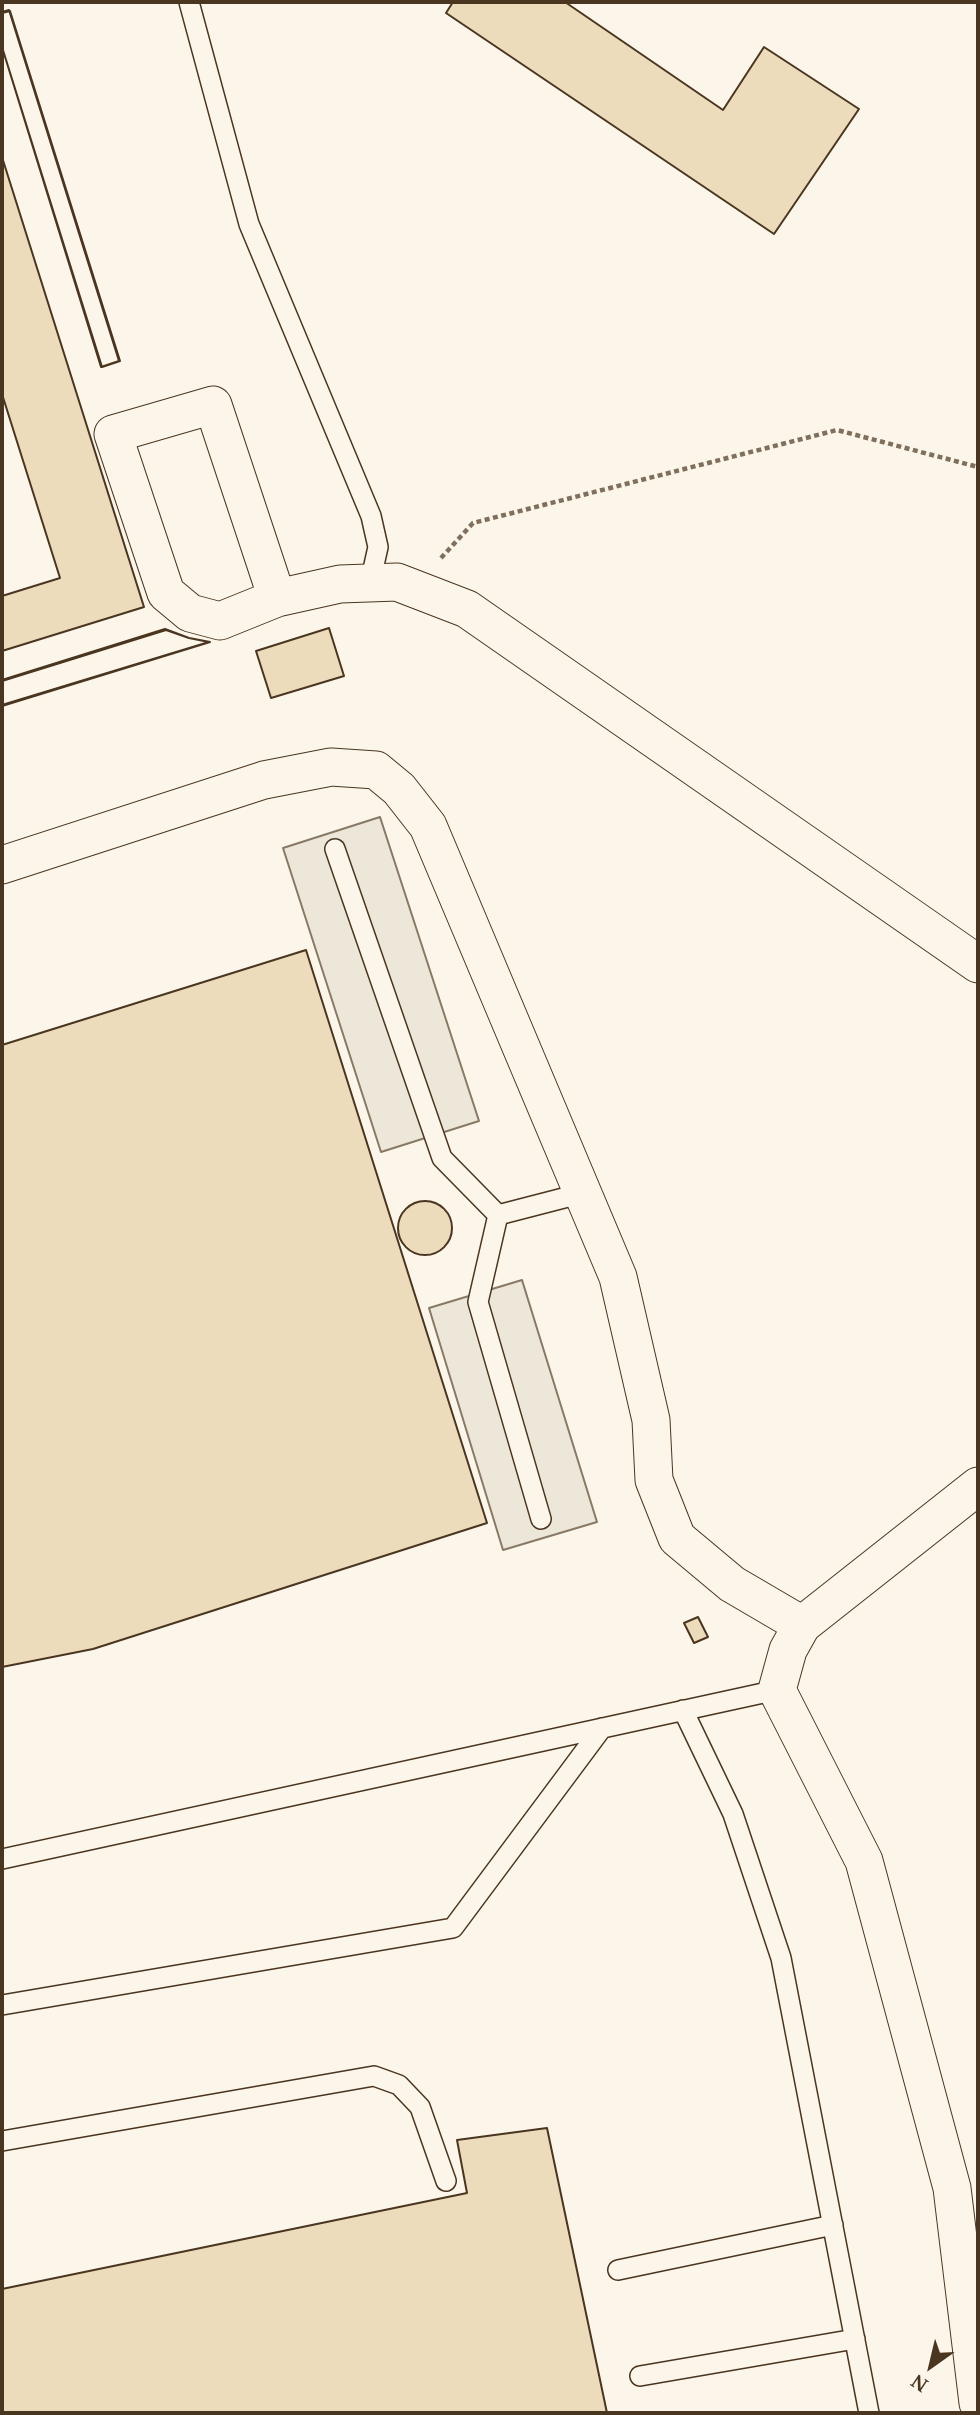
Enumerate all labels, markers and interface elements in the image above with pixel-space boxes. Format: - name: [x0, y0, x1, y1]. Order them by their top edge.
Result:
- north arrow: [896, 2331, 966, 2401]
- text: N: [906, 2368, 933, 2398]

